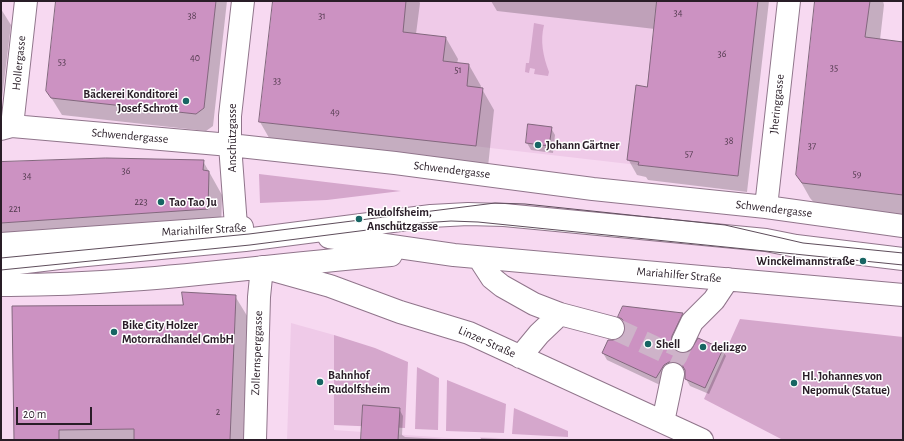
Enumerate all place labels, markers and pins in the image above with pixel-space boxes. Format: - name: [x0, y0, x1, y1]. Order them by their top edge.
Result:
- place label: Bäckerei Konditorei Josef Schrott: [83, 87, 178, 115]
- marker: Bäckerei Konditorei Josef Schrott: [181, 96, 191, 106]
- place label: Johann Gärtner: [546, 138, 619, 152]
- marker: Johann Gärtner: [533, 140, 543, 150]
- place label: Tao Tao Ju: [169, 195, 217, 209]
- marker: Tao Tao Ju: [156, 197, 166, 207]
- place label: Rudolfsheim, Anschützgasse: [367, 205, 438, 233]
- marker: Rudolfsheim, Anschützgasse: [354, 214, 364, 224]
- place label: Winckelmannstraße: [756, 254, 855, 268]
- marker: Winckelmannstraße: [858, 256, 868, 266]
- place label: Bike City Holzer Motorradhandel GmbH: [122, 318, 234, 346]
- marker: Bike City Holzer Motorradhandel GmbH: [109, 327, 119, 337]
- place label: Shell: [656, 337, 680, 351]
- marker: Shell: [643, 339, 653, 349]
- place label: deli2go: [711, 340, 747, 354]
- marker: deli2go: [698, 342, 708, 352]
- place label: Bahnhof Rudolfsheim: [328, 368, 390, 396]
- place label: Hl. Johannes von Nepomuk (Statue): [802, 369, 890, 397]
- marker: Bahnhof Rudolfsheim: [315, 377, 325, 387]
- marker: Hl. Johannes von Nepomuk (Statue): [789, 378, 799, 388]

